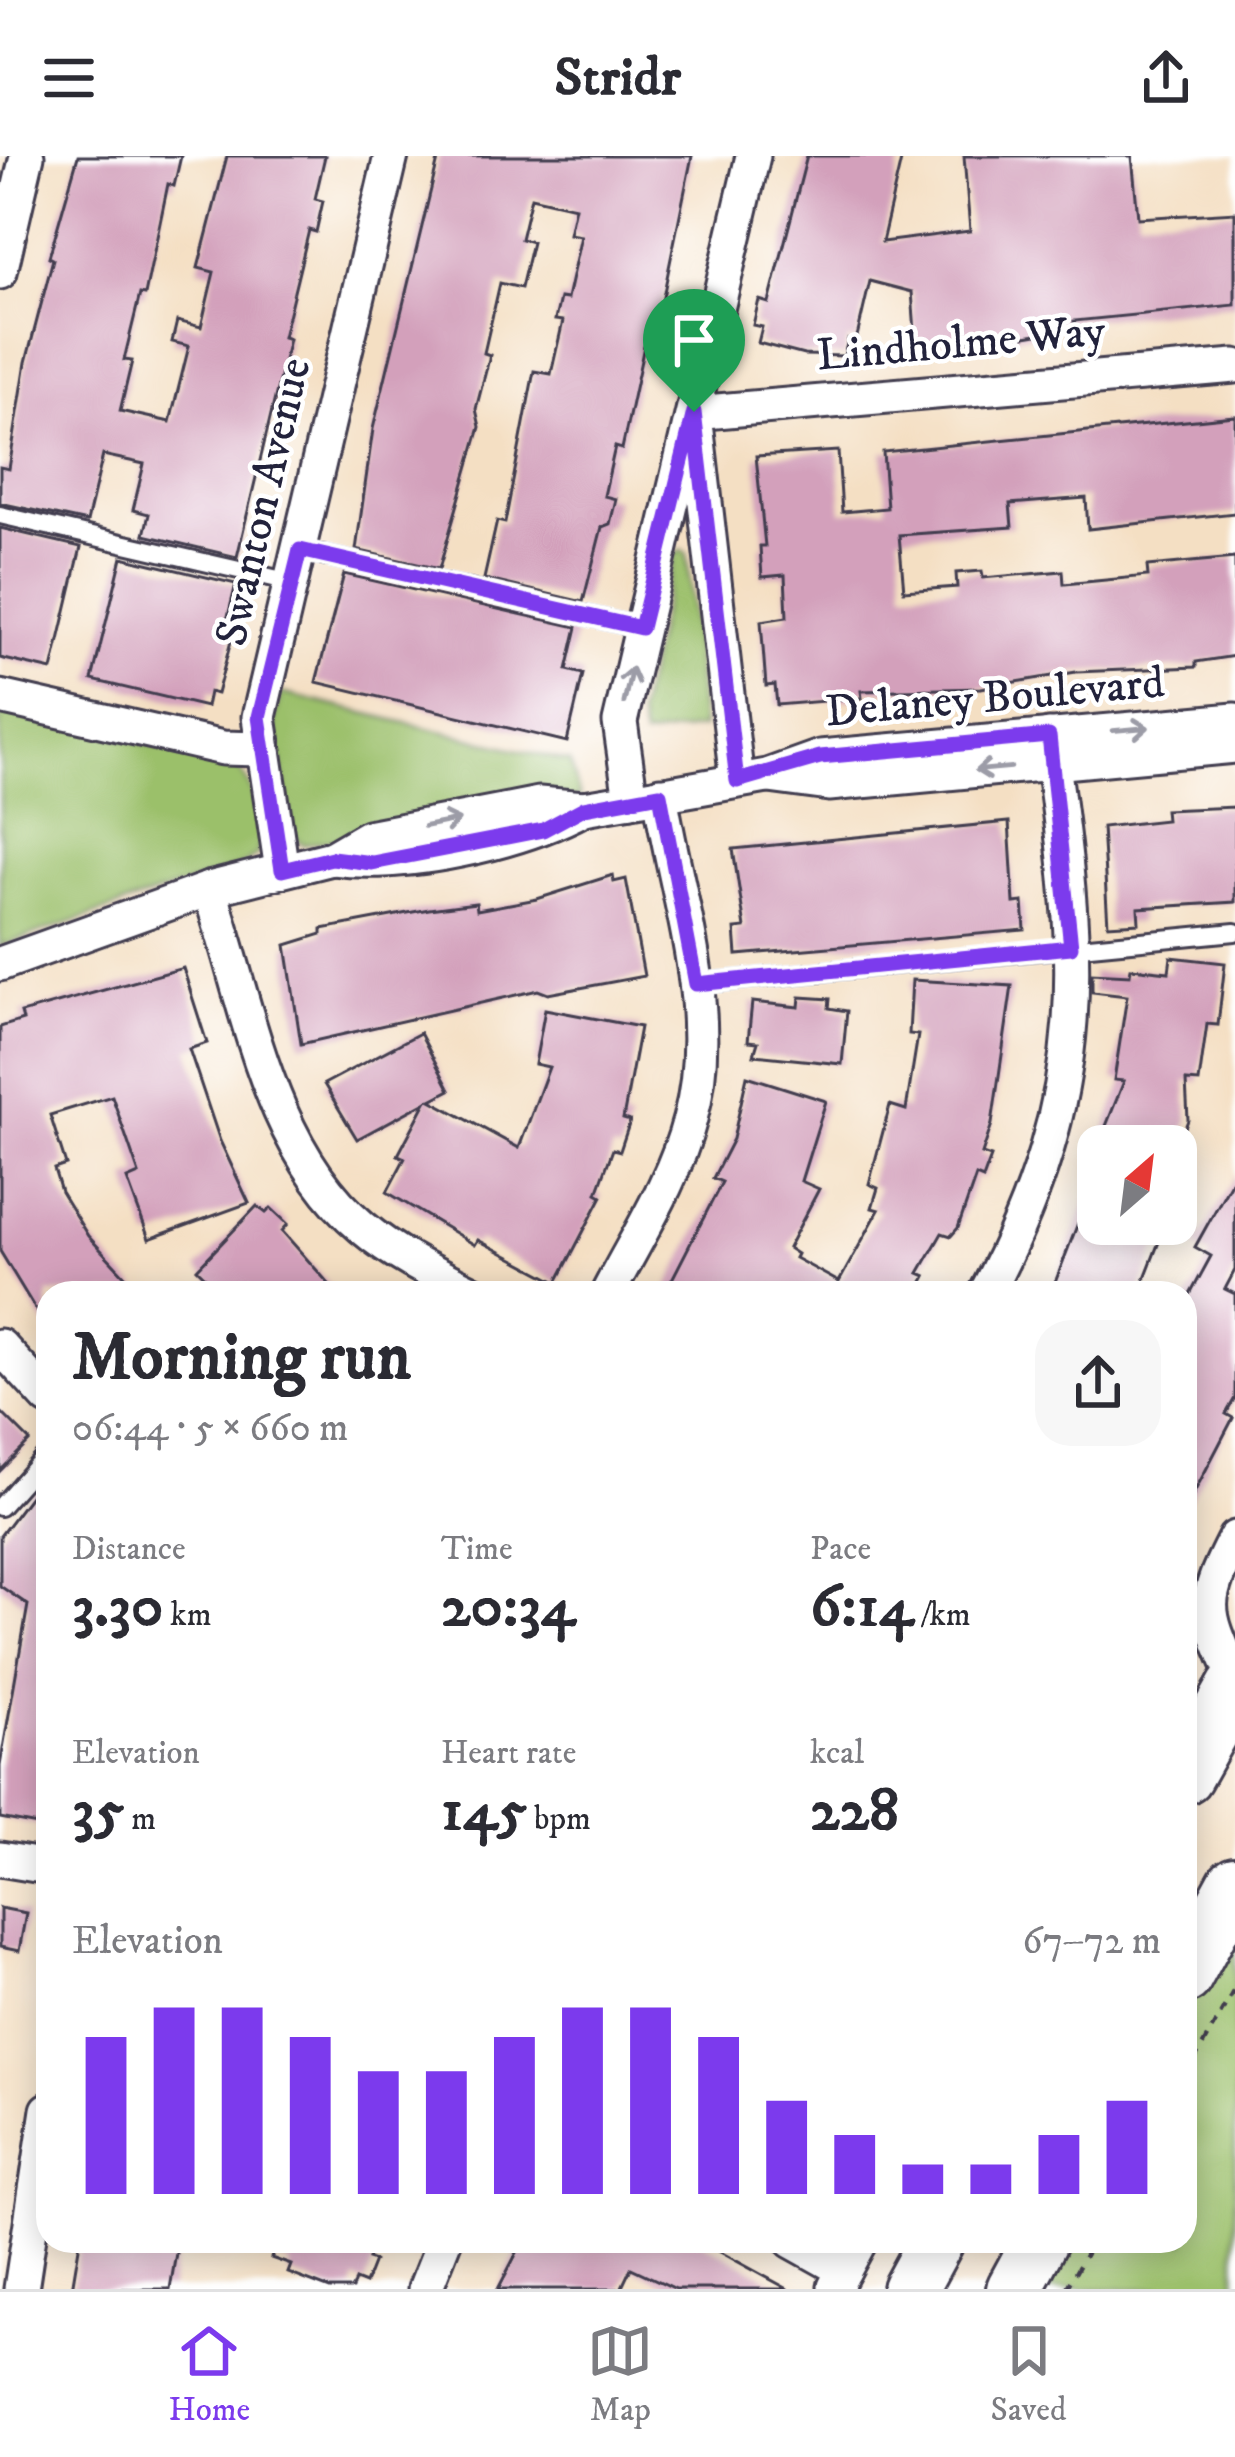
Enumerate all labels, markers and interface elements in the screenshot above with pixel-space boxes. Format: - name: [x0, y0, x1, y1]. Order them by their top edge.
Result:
- icon: menu: [36, 45, 102, 111]
- text: Stridr: [554, 45, 681, 112]
- icon: share: [1133, 45, 1199, 111]
- pin: [643, 289, 745, 412]
- street label: Lindholme Way: [814, 303, 1108, 384]
- icon: arrive: [661, 307, 727, 373]
- street label: Swanton Avenue: [204, 353, 324, 651]
- street label: Delaney Boulevard: [823, 655, 1167, 741]
- one-way arrow: [618, 667, 640, 705]
- one-way arrow: [1111, 717, 1150, 740]
- one-way arrow: [974, 758, 1013, 781]
- one-way arrow: [422, 811, 461, 833]
- north arrow: [1077, 1125, 1197, 1245]
- map controls: [1077, 1125, 1197, 1245]
- text: Morning run: [72, 1318, 411, 1400]
- button: share: [1035, 1320, 1161, 1446]
- text: 06:44 · 5 × 660 m: [72, 1404, 348, 1453]
- text: Distance: [72, 1529, 186, 1570]
- text: Time: [441, 1529, 513, 1570]
- text: Pace: [810, 1529, 871, 1570]
- text: 3.30: [72, 1570, 163, 1645]
- text: 20:34: [441, 1570, 575, 1645]
- text: 6:14: [810, 1570, 913, 1645]
- text: km: [163, 1595, 212, 1636]
- text: /km: [913, 1595, 971, 1636]
- text: Elevation: [72, 1733, 200, 1774]
- text: Heart rate: [441, 1733, 576, 1774]
- text: kcal: [810, 1733, 864, 1774]
- text: 35: [72, 1774, 124, 1849]
- text: 145: [441, 1774, 527, 1849]
- text: 228: [810, 1774, 899, 1849]
- text: m: [124, 1799, 156, 1840]
- text: bpm: [527, 1799, 591, 1840]
- text: Elevation: [72, 1917, 223, 1966]
- text: 67–72 m: [1022, 1917, 1161, 1966]
- tab: Home: [169, 2318, 250, 2431]
- tab: Map: [587, 2318, 653, 2431]
- tab: Saved: [991, 2318, 1066, 2431]

